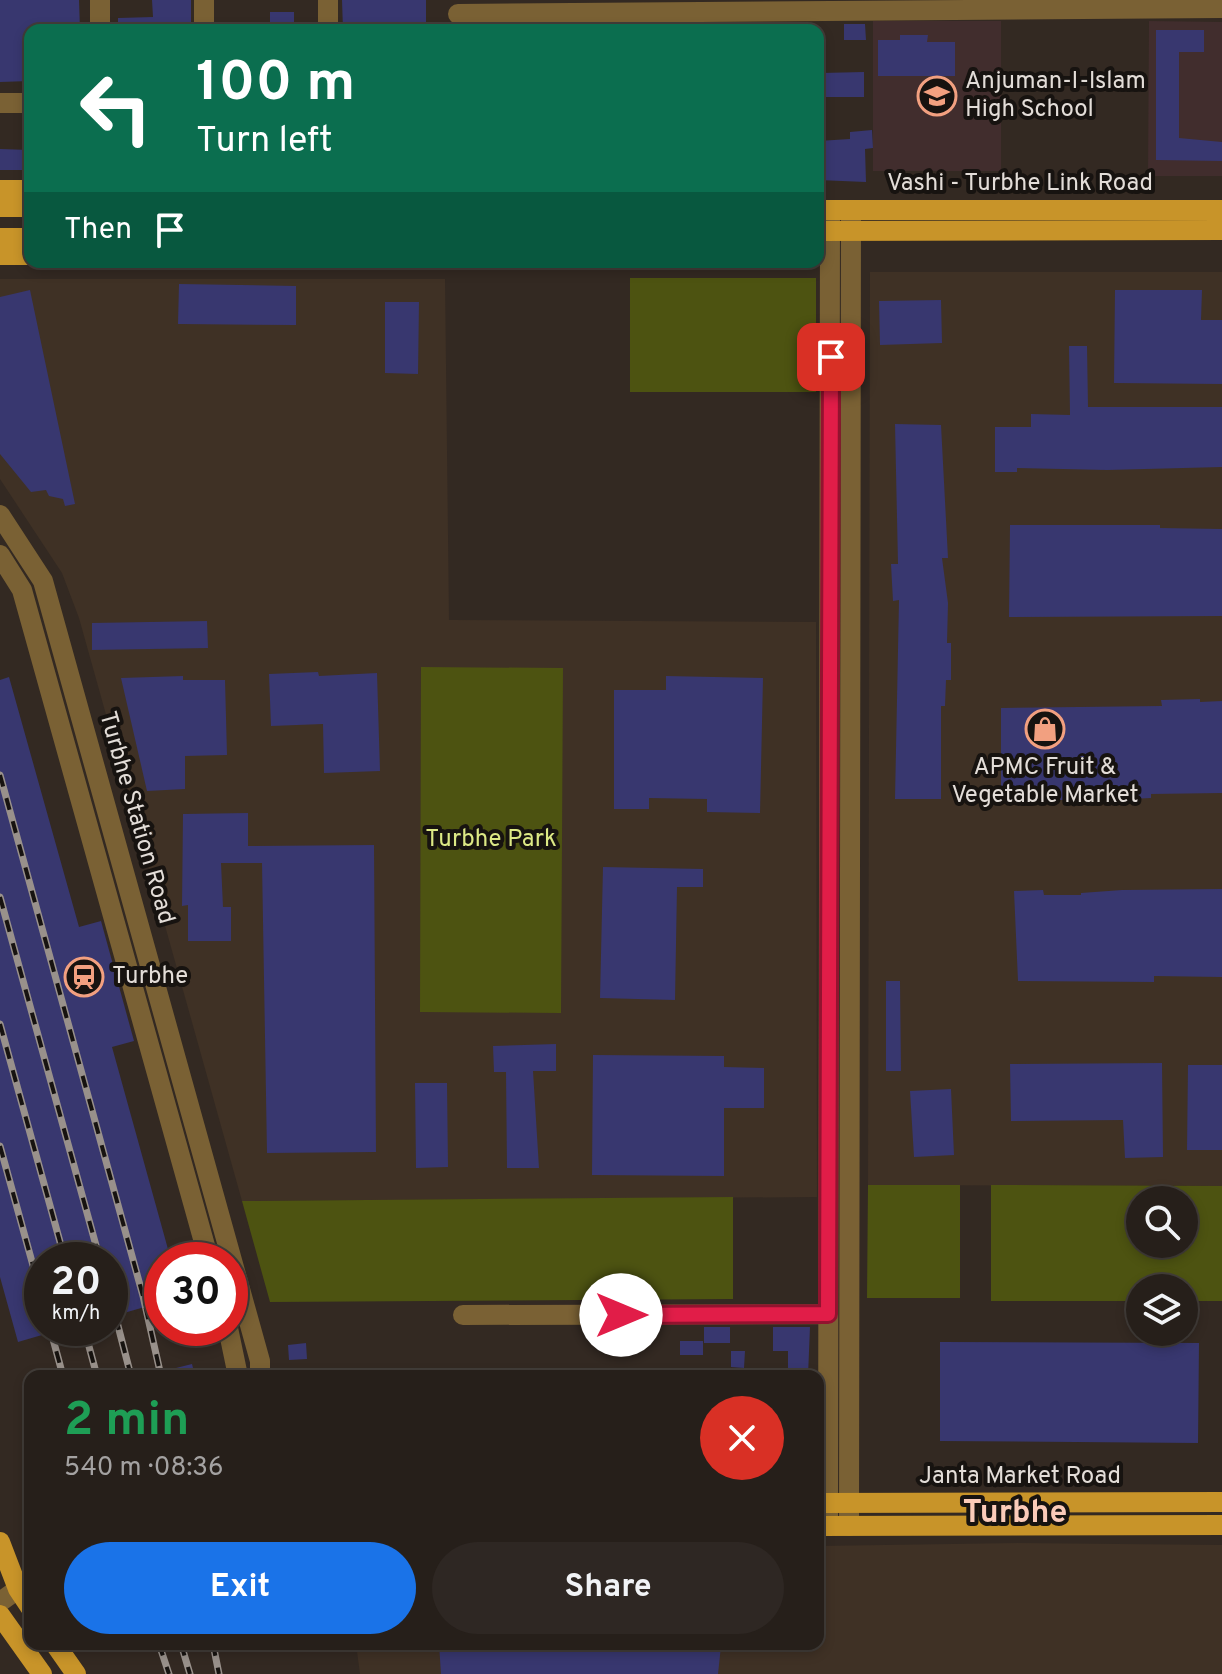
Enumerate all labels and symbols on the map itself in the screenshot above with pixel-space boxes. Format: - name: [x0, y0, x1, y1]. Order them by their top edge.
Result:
- place label: Anjuman-I-Islam High School: [965, 67, 1146, 125]
- school or university icon: Anjuman-I-Islam High School: [916, 75, 958, 117]
- street label: Vashi - Turbhe Link Road: [887, 169, 1153, 199]
- pin: [797, 323, 865, 391]
- street label: Turbhe Station Road: [91, 708, 181, 928]
- shop icon: APMC Fruit & Vegetable Market: [1024, 708, 1066, 750]
- place label: APMC Fruit & Vegetable Market: [951, 753, 1139, 811]
- park label: Turbhe Park: [425, 825, 557, 855]
- station icon: Turbhe: [63, 956, 105, 998]
- place label: Turbhe: [112, 962, 188, 992]
- speed limit sign: 30: [144, 1242, 248, 1346]
- position arrow: [579, 1273, 663, 1357]
- street label: Janta Market Road: [919, 1462, 1121, 1492]
- district label: Turbhe: [963, 1494, 1067, 1534]

